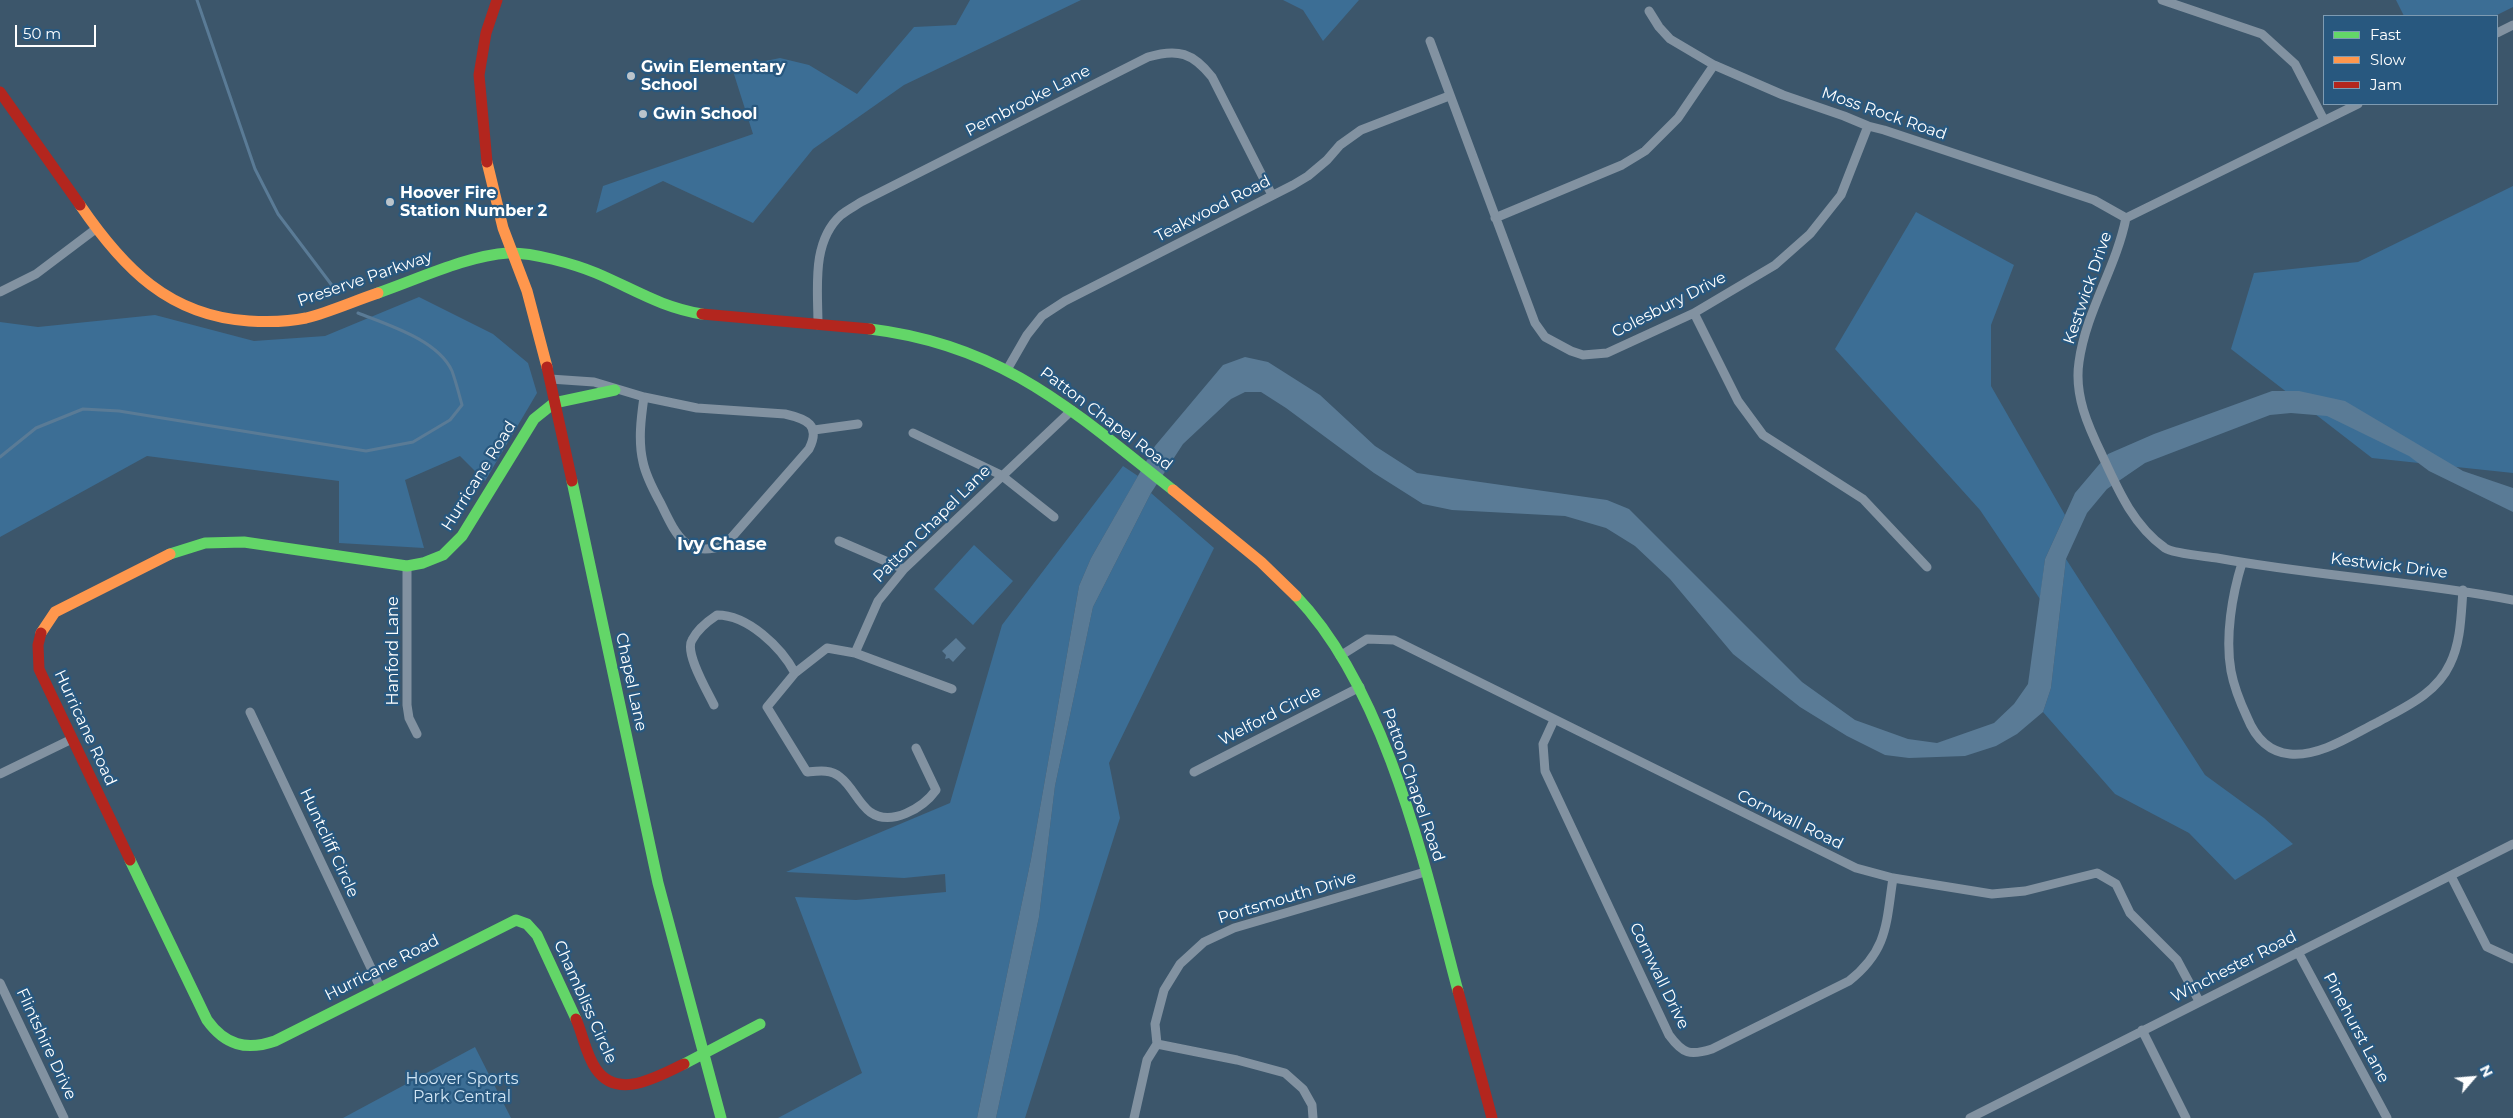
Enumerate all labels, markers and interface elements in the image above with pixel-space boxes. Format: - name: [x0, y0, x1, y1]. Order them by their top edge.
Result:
- scale bar: [18, 15, 99, 47]
- legend: [2323, 15, 2498, 105]
- text: 50 m: [23, 24, 61, 43]
- text: Fast: [2370, 25, 2401, 44]
- text: Slow: [2370, 50, 2406, 69]
- place label: Gwin Elementary School: [641, 57, 785, 95]
- street label: Pembrooke Lane: [962, 61, 1094, 141]
- marker: Gwin Elementary School: [625, 70, 637, 82]
- text: Jam: [2370, 75, 2402, 94]
- street label: Moss Rock Road: [1819, 84, 1949, 144]
- place label: Gwin School: [653, 104, 757, 124]
- marker: Gwin School: [637, 108, 649, 120]
- street label: Teakwood Road: [1152, 172, 1274, 246]
- place label: Hoover Fire Station Number 2: [400, 183, 547, 221]
- marker: Hoover Fire Station Number 2: [384, 196, 396, 208]
- street label: Kestwick Drive: [2060, 229, 2116, 347]
- street label: Preserve Parkway: [295, 247, 435, 311]
- street label: Colesbury Drive: [1609, 268, 1729, 342]
- street label: Patton Chapel Road: [1036, 363, 1176, 475]
- street label: Hurricane Road: [438, 418, 520, 534]
- street label: Patton Chapel Lane: [869, 461, 995, 587]
- district label: Ivy Chase: [677, 534, 767, 556]
- street label: Kestwick Drive: [2329, 549, 2449, 583]
- street label: Hanford Lane: [383, 596, 403, 706]
- street label: Chapel Lane: [611, 631, 651, 733]
- street label: Hurricane Road: [50, 667, 120, 789]
- street label: Welford Circle: [1216, 682, 1324, 750]
- street label: Patton Chapel Road: [1378, 706, 1448, 864]
- street label: Huntcliff Circle: [295, 785, 363, 901]
- street label: Cornwall Road: [1734, 786, 1846, 854]
- street label: Portsmouth Drive: [1216, 868, 1358, 928]
- street label: Cornwall Drive: [1625, 920, 1693, 1032]
- street label: Winchester Road: [2168, 927, 2300, 1007]
- street label: Hurricane Road: [322, 931, 442, 1005]
- street label: Chambliss Circle: [549, 938, 621, 1066]
- street label: Pinehurst Lane: [2319, 970, 2393, 1086]
- street label: Flintshire Drive: [12, 985, 80, 1103]
- north arrow: [2448, 1053, 2498, 1103]
- text: N: [2476, 1062, 2497, 1080]
- park label: Hoover Sports Park Central: [405, 1069, 519, 1107]

